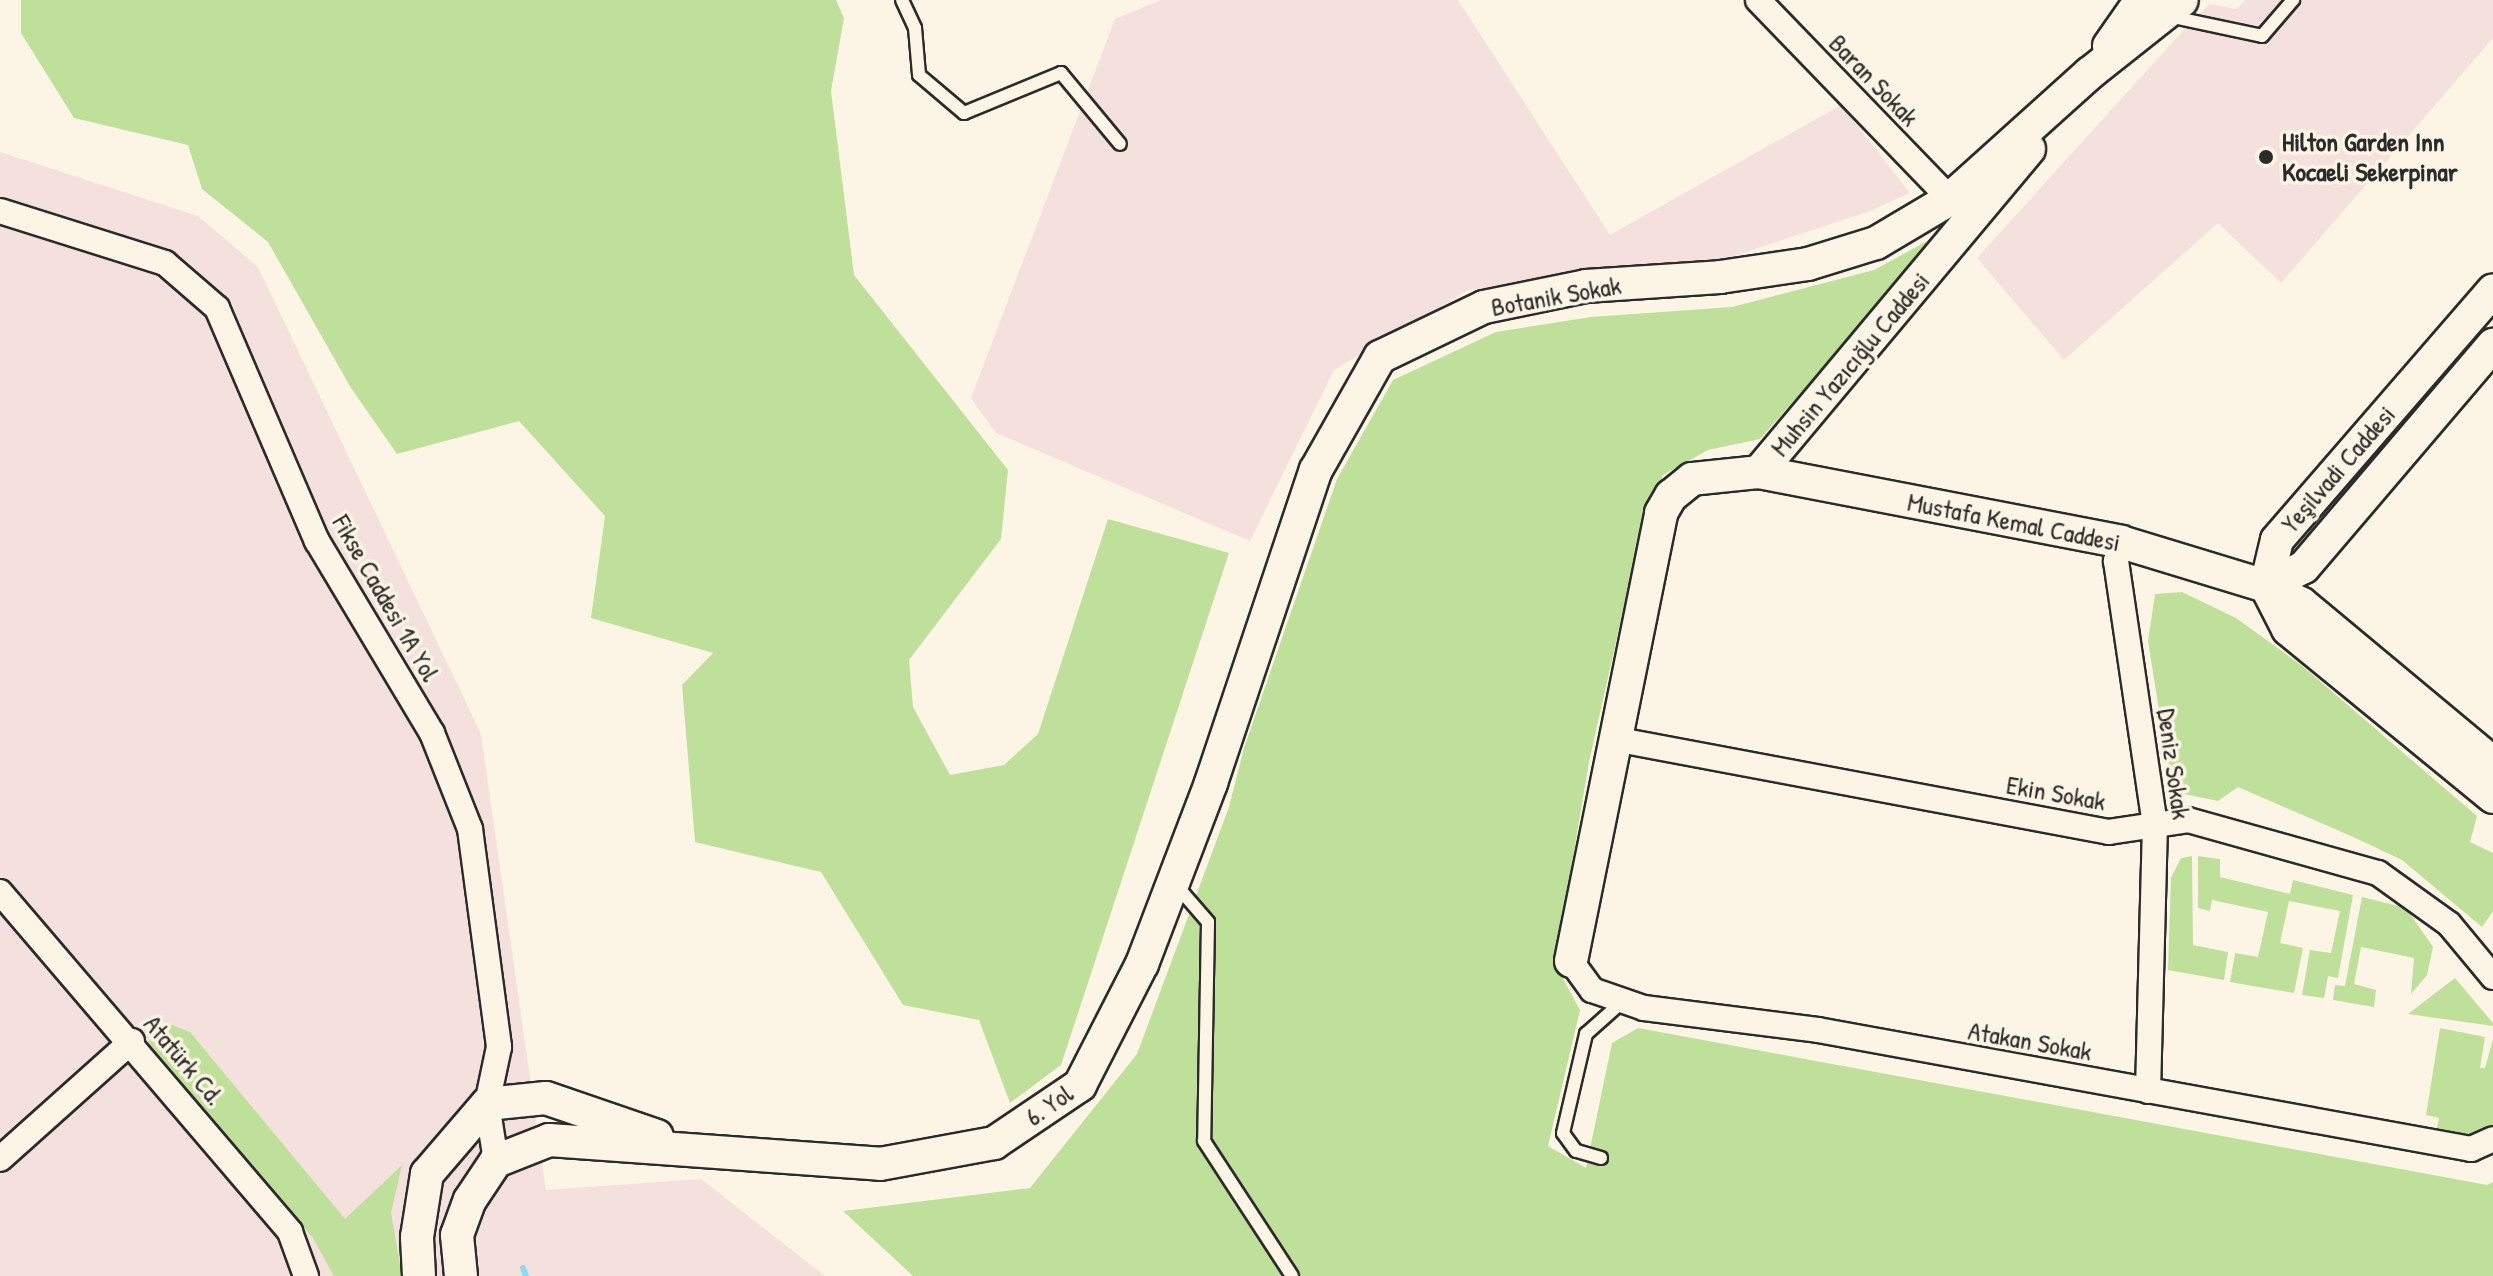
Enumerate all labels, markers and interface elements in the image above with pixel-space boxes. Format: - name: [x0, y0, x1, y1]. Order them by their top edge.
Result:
- street label: Baran Sokak: [1823, 28, 1925, 132]
- place label: Hilton Garden Inn Kocaeli Sekerpinar: [2282, 126, 2458, 188]
- marker: Hilton Garden Inn Kocaeli Sekerpinar: [2257, 148, 2275, 166]
- street label: Muhsin Yazıcığlu Caddesi: [1764, 266, 1936, 462]
- street label: Botanik Sokak: [1489, 269, 1623, 323]
- street label: Yeşilvadi Caddesi: [2274, 399, 2402, 539]
- street label: Mustafa Kemal Caddesi: [1905, 486, 2123, 558]
- street label: Fikse Caddesi 1A Yol: [326, 509, 446, 687]
- street label: Deniz Sokak: [2151, 707, 2197, 821]
- street label: Ekin Sokak: [2004, 769, 2108, 817]
- street label: Atatürk Cd.: [137, 1009, 231, 1111]
- street label: Atakan Sokak: [1966, 1015, 2094, 1067]
- street label: 6. Yol: [1019, 1078, 1079, 1132]

